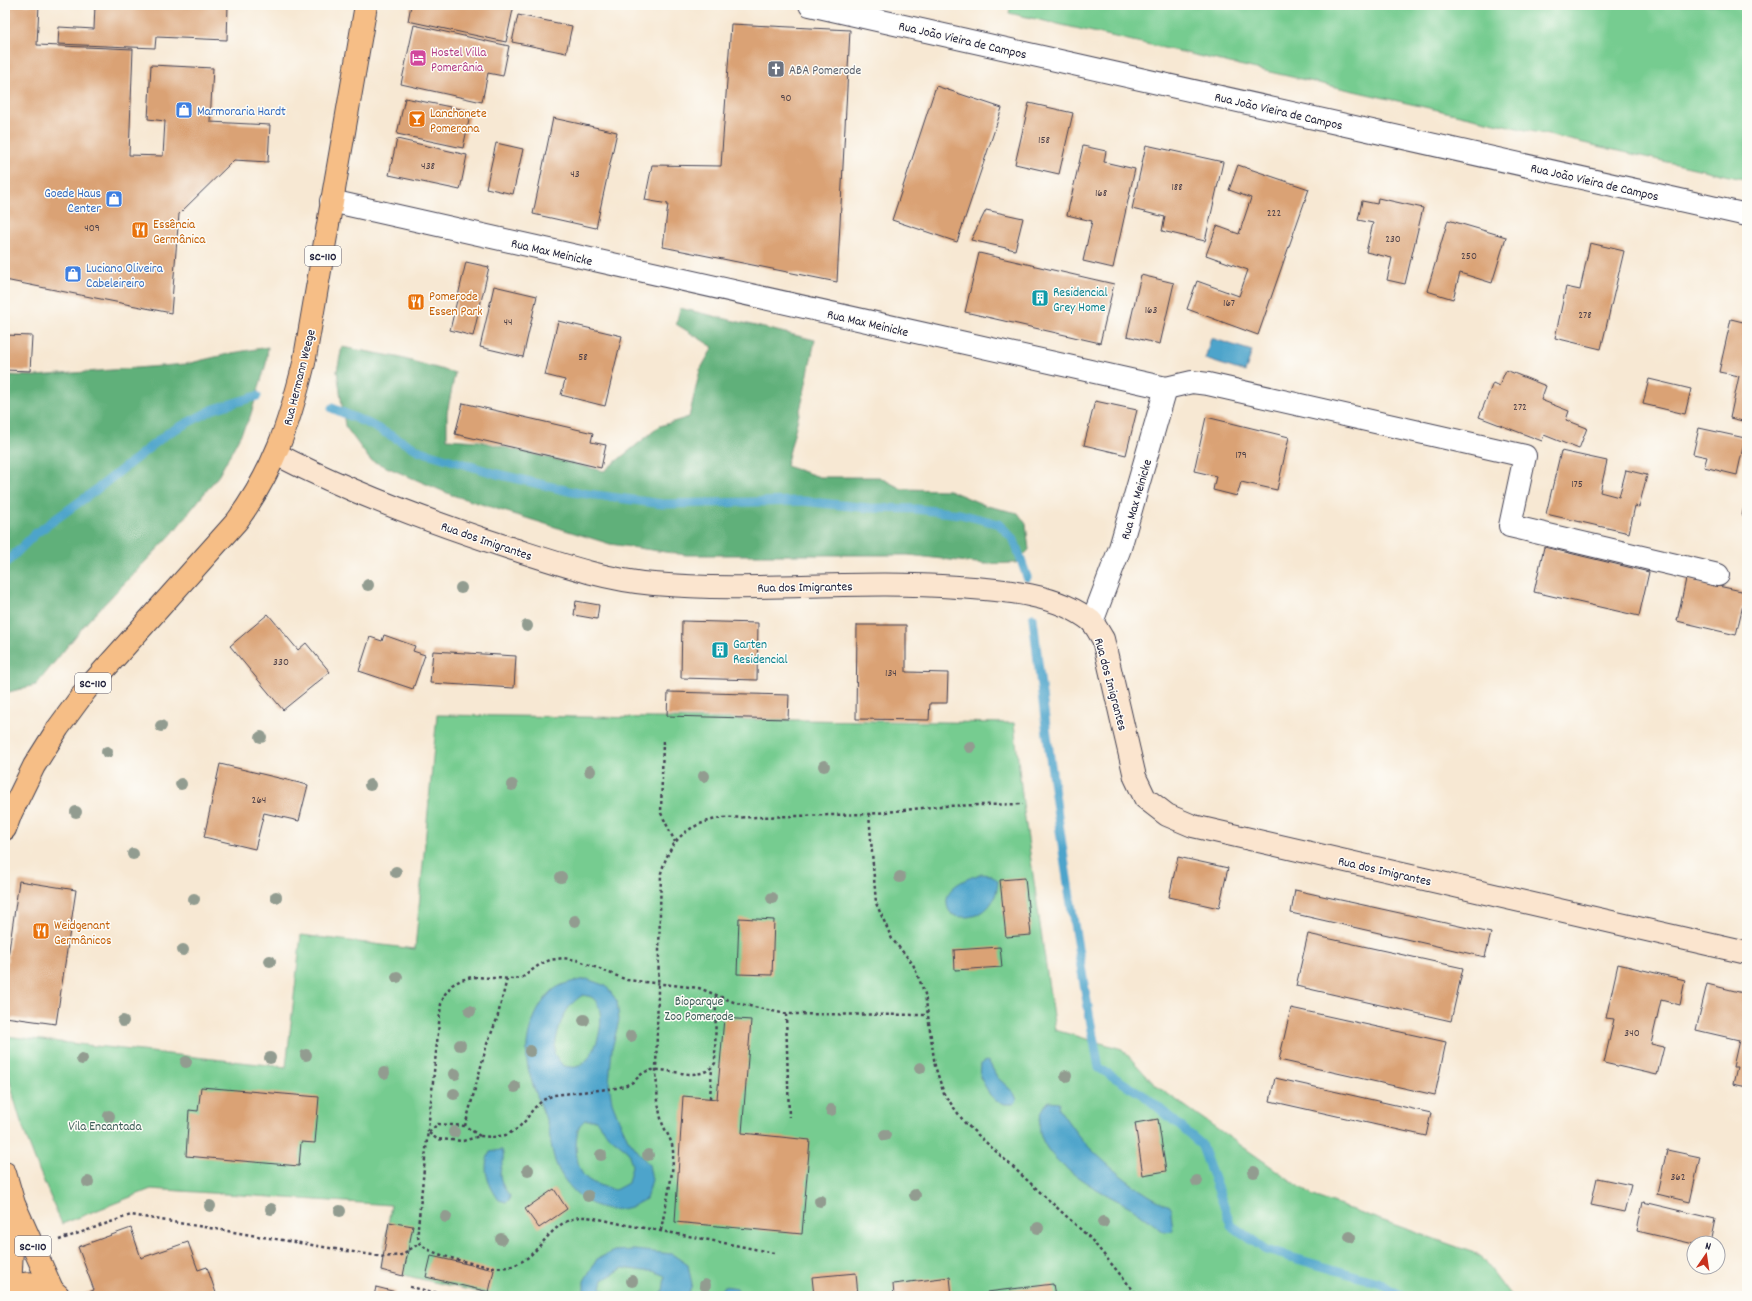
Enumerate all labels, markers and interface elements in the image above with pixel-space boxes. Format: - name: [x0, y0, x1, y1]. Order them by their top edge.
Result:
- street label: Rua João Vieira de Campos: [897, 17, 1028, 65]
- place label: Hostel Villa Pomerânia: [431, 44, 487, 78]
- hotel icon: Hostel Villa Pomerânia: [408, 48, 428, 68]
- church icon: ABA Pomerode: [766, 59, 786, 79]
- place label: ABA Pomerode: [789, 62, 861, 81]
- street label: Rua João Vieira de Campos: [1213, 88, 1344, 136]
- house number: 90: [780, 91, 792, 107]
- shop icon: Marmoraria Hardt: [174, 100, 194, 120]
- place label: Marmoraria Hardt: [197, 103, 286, 122]
- place label: Lanchonete Pomerana: [430, 105, 487, 139]
- bar icon: Lanchonete Pomerana: [407, 109, 427, 129]
- house number: 158: [1038, 133, 1050, 149]
- house number: 438: [421, 159, 435, 175]
- street label: Rua João Vieira de Campos: [1529, 159, 1660, 207]
- house number: 43: [570, 167, 580, 183]
- house number: 188: [1171, 180, 1183, 196]
- place label: Goede Haus Center: [44, 185, 101, 219]
- house number: 168: [1095, 186, 1107, 202]
- shop icon: Goede Haus Center: [104, 189, 124, 209]
- house number: 222: [1267, 206, 1281, 222]
- place label: Essência Germânica: [153, 216, 206, 250]
- restaurant icon: Essência Germânica: [130, 220, 150, 240]
- house number: 409: [84, 221, 100, 237]
- house number: 230: [1385, 232, 1401, 248]
- street label: Rua Max Meinicke: [509, 235, 594, 272]
- road number: SC-110: [305, 246, 341, 266]
- house number: 250: [1461, 249, 1477, 265]
- place label: Luciano Oliveira Cabeleireiro: [86, 260, 164, 294]
- shop icon: Luciano Oliveira Cabeleireiro: [63, 264, 83, 284]
- place label: Residencial Grey Home: [1053, 284, 1108, 318]
- place label: Pomerode Essen Park: [429, 288, 483, 322]
- building icon: Residencial Grey Home: [1030, 288, 1050, 308]
- restaurant icon: Pomerode Essen Park: [406, 292, 426, 312]
- house number: 167: [1223, 296, 1235, 312]
- house number: 163: [1145, 303, 1157, 319]
- street label: Rua Max Meinicke: [825, 306, 910, 343]
- house number: 278: [1578, 308, 1592, 324]
- house number: 44: [503, 315, 513, 331]
- street label: Rua Hermann Weege: [279, 327, 322, 428]
- house number: 58: [578, 350, 588, 366]
- house number: 272: [1513, 400, 1527, 416]
- house number: 179: [1235, 448, 1247, 464]
- street label: Rua Max Meinicke: [1117, 457, 1158, 542]
- house number: 175: [1571, 477, 1583, 493]
- street label: Rua dos Imigrantes: [438, 518, 534, 567]
- street label: Rua dos Imigrantes: [757, 578, 853, 599]
- place label: Garten Residencial: [733, 636, 788, 670]
- street label: Rua dos Imigrantes: [1088, 636, 1131, 733]
- building icon: Garten Residencial: [710, 640, 730, 660]
- house number: 330: [273, 655, 289, 671]
- house number: 134: [885, 666, 897, 682]
- road number: SC-110: [75, 673, 111, 693]
- house number: 264: [252, 793, 266, 809]
- street label: Rua dos Imigrantes: [1336, 852, 1433, 892]
- place label: Weidgenant Germânicos: [54, 917, 111, 951]
- restaurant icon: Weidgenant Germânicos: [31, 921, 51, 941]
- park label: Bioparque Zoo Pomerode: [664, 993, 734, 1027]
- house number: 340: [1624, 1026, 1640, 1042]
- park label: Vila Encantada: [68, 1118, 142, 1137]
- house number: 362: [1670, 1170, 1686, 1186]
- north arrow: [1686, 1235, 1726, 1275]
- road number: SC-110: [15, 1236, 51, 1256]
- text: N: [1703, 1239, 1713, 1256]

